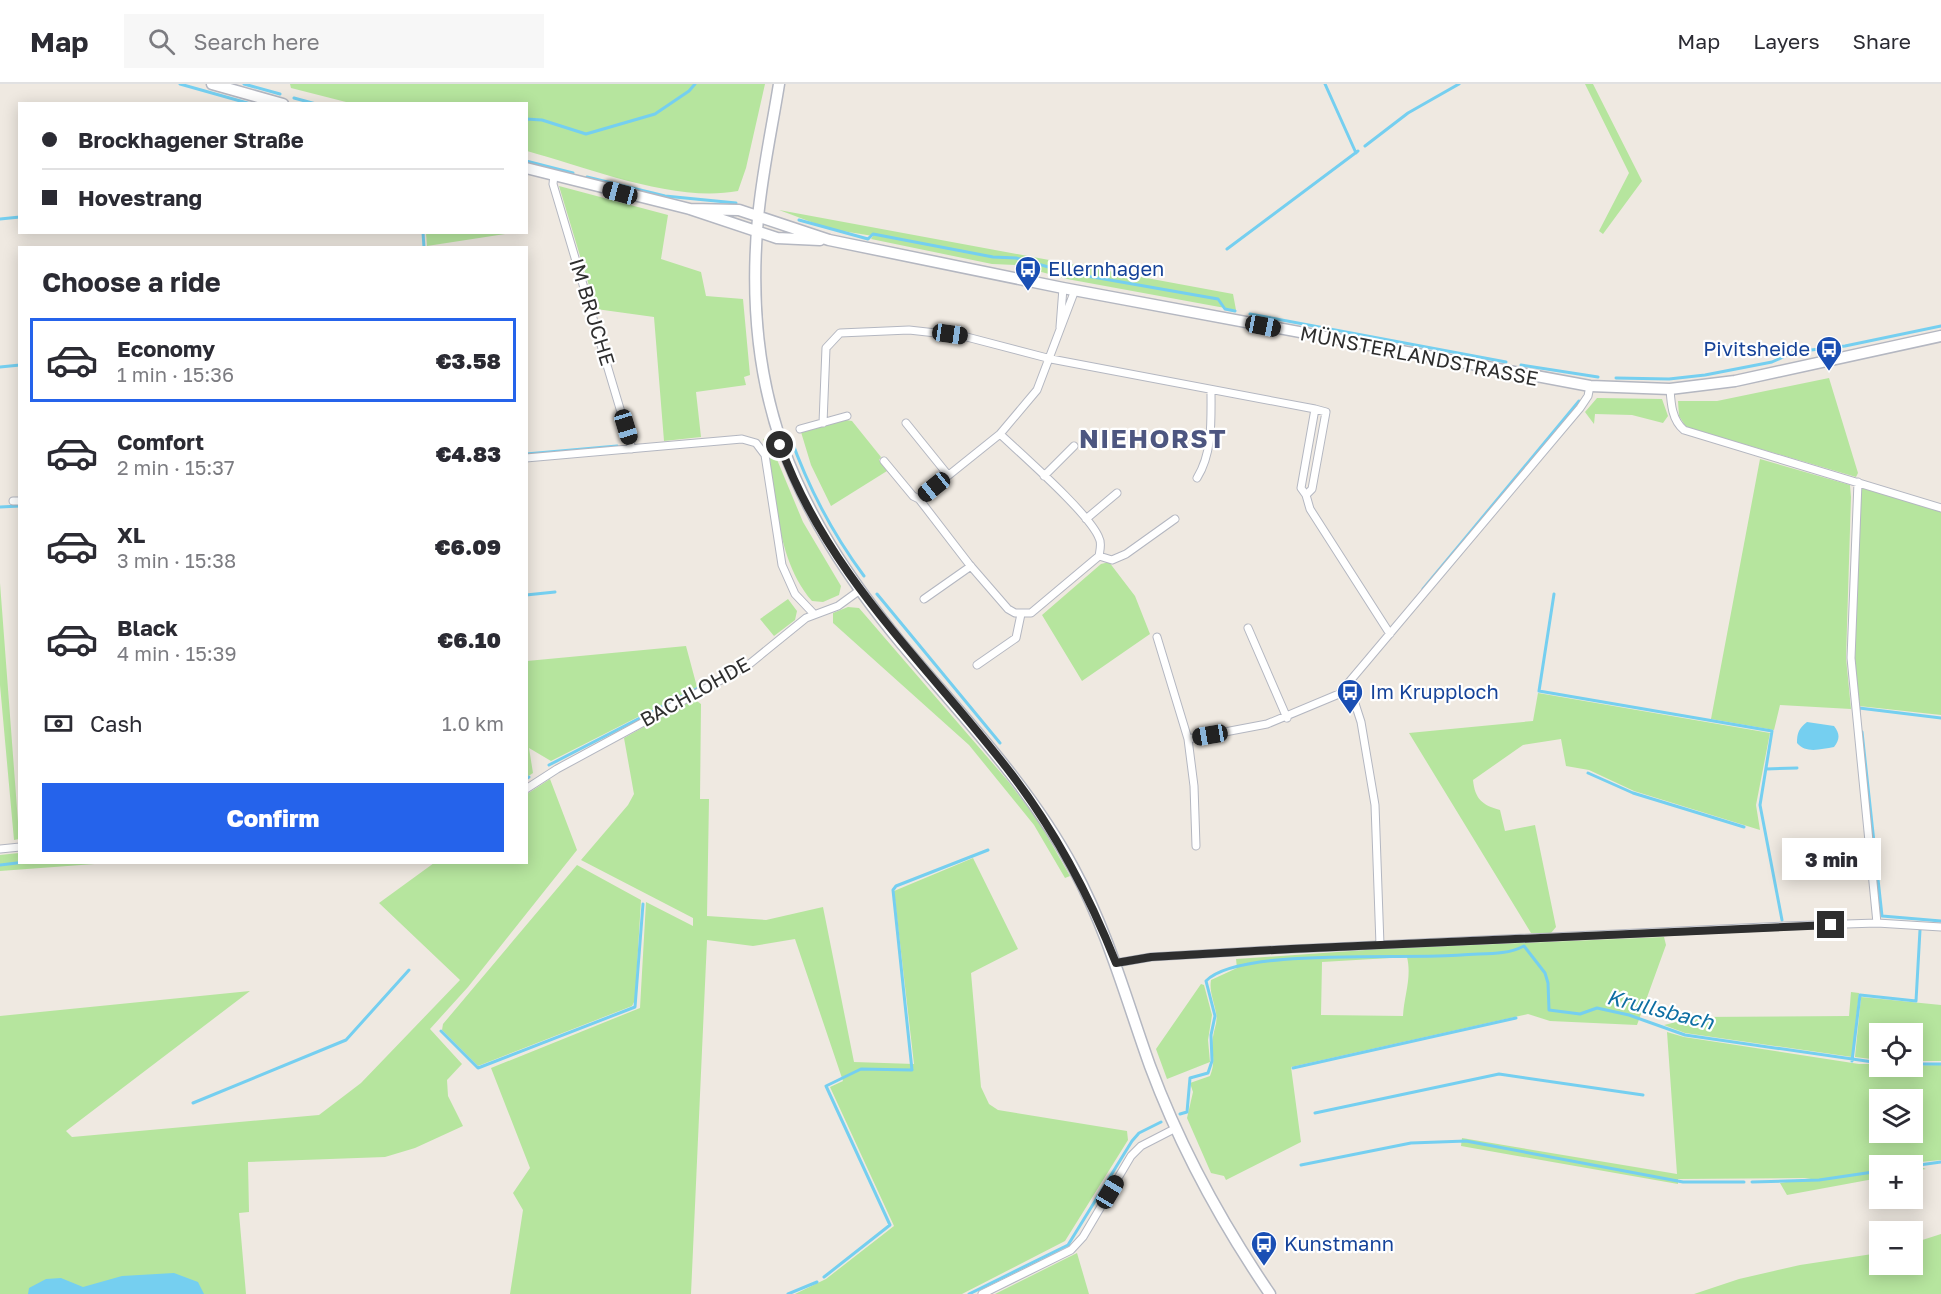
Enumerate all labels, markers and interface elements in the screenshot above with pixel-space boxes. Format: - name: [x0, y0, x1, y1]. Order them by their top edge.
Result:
- search box: [124, 14, 544, 68]
- text: Map: [30, 25, 88, 58]
- icon: search: [145, 25, 178, 58]
- text: Search here: [193, 28, 319, 55]
- text: Map: [1677, 28, 1720, 54]
- text: Layers: [1753, 28, 1820, 54]
- text: Share: [1853, 28, 1911, 54]
- text: Brockhagener Straße: [78, 126, 304, 153]
- car: [600, 180, 640, 206]
- text: Hovestrang: [78, 184, 202, 211]
- bus stop icon: Ellernhagen: [1013, 254, 1043, 292]
- street label: IM BRUCHE: [565, 255, 621, 368]
- place label: Ellernhagen: [1048, 256, 1164, 280]
- text: Choose a ride: [42, 266, 221, 298]
- car: [1244, 314, 1282, 338]
- street label: MÜNSTERLANDSTRASSE: [1298, 320, 1540, 390]
- car: [931, 323, 969, 345]
- icon: car: [45, 333, 99, 387]
- bus stop icon: Pivitsheide: [1814, 334, 1844, 372]
- text: Economy: [117, 335, 215, 362]
- place label: Pivitsheide: [1703, 336, 1810, 360]
- text: €3.58: [436, 347, 501, 374]
- text: 1 min · 15:36: [117, 362, 234, 386]
- car: [612, 407, 640, 447]
- district label: NIEHORST: [1079, 423, 1227, 454]
- icon: car: [45, 426, 99, 480]
- text: Comfort: [117, 428, 204, 455]
- route start: [766, 431, 793, 458]
- text: €4.83: [436, 440, 501, 467]
- text: 2 min · 15:37: [117, 455, 235, 479]
- car: [914, 469, 954, 505]
- icon: car: [45, 519, 99, 573]
- text: XL: [117, 521, 145, 548]
- text: €6.09: [435, 533, 501, 560]
- text: 3 min · 15:38: [117, 548, 236, 572]
- icon: car: [45, 612, 99, 666]
- text: Black: [117, 614, 178, 641]
- text: €6.10: [437, 626, 501, 653]
- text: 4 min · 15:39: [117, 641, 237, 665]
- street label: BACHLOHDE: [636, 651, 754, 731]
- bus stop icon: Im Krupploch: [1335, 677, 1365, 715]
- place label: Im Krupploch: [1370, 679, 1499, 703]
- icon: cash: [42, 707, 75, 740]
- text: Cash: [90, 710, 143, 737]
- text: 1.0 km: [442, 711, 504, 735]
- car: [1191, 723, 1229, 747]
- button: Confirm: [42, 783, 504, 852]
- callout: 3 min: [1782, 838, 1880, 880]
- text: 3 min: [1805, 847, 1858, 871]
- route end: [1817, 911, 1844, 938]
- water label: Krullsbach: [1604, 983, 1717, 1035]
- map controls: [1869, 1023, 1923, 1275]
- button: locate: [1869, 1023, 1923, 1077]
- button: layers: [1869, 1089, 1923, 1143]
- button: +: [1869, 1155, 1923, 1209]
- car: [1093, 1172, 1127, 1212]
- button: −: [1869, 1221, 1923, 1275]
- bus stop icon: Kunstmann: [1249, 1229, 1279, 1267]
- place label: Kunstmann: [1284, 1231, 1394, 1255]

